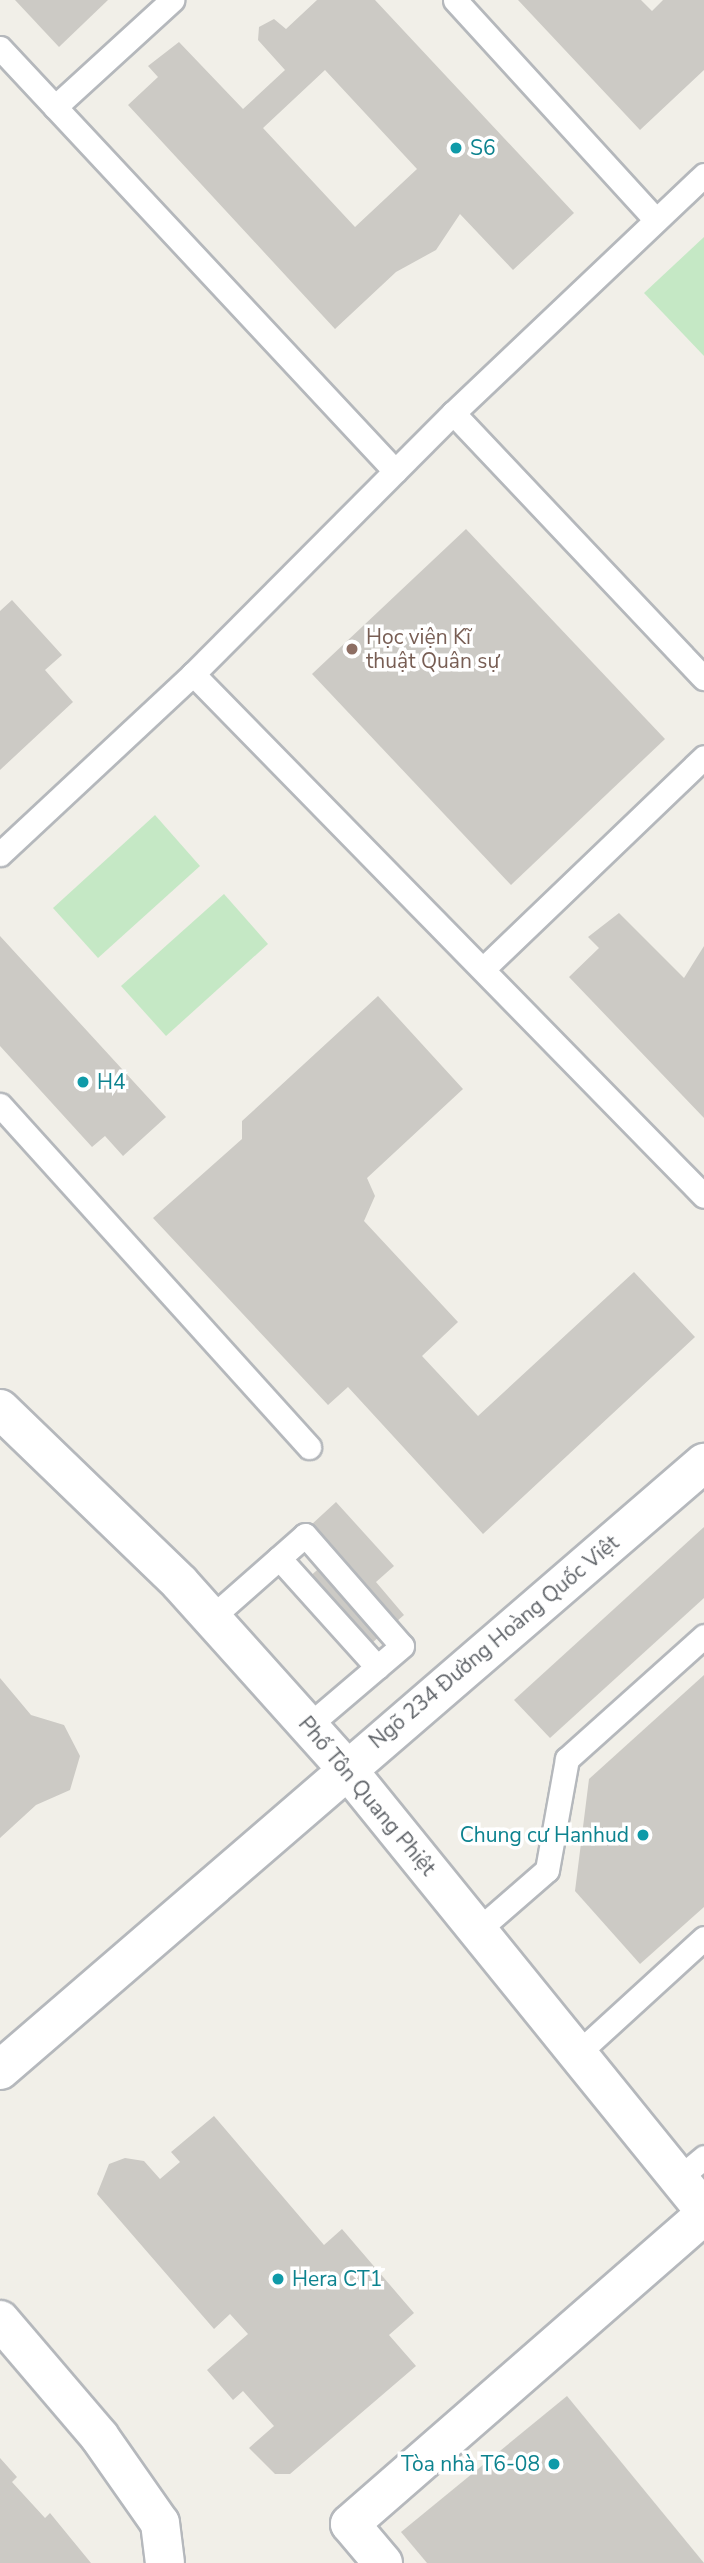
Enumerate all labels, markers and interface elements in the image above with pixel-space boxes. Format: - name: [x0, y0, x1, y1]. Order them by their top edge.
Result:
- place label: S6: [470, 135, 496, 161]
- marker: S6: [448, 140, 464, 156]
- place label: Học viện Kĩ thuật Quân sự: [366, 624, 499, 674]
- marker: Học viện Kĩ thuật Quân sự: [344, 641, 360, 657]
- place label: H4: [97, 1069, 126, 1095]
- marker: H4: [75, 1074, 91, 1090]
- street label: Ngõ 234 Đường Hoàng Quốc Việt: [364, 1530, 624, 1754]
- street label: Phố Tôn Quang Phiệt: [293, 1711, 441, 1881]
- place label: Chung cư Hanhud: [460, 1822, 629, 1848]
- marker: Chung cư Hanhud: [635, 1827, 651, 1843]
- place label: Hera CT1: [292, 2266, 382, 2292]
- marker: Hera CT1: [270, 2271, 286, 2287]
- place label: Tòa nhà T6-08: [401, 2451, 540, 2477]
- marker: Tòa nhà T6-08: [546, 2456, 562, 2472]

